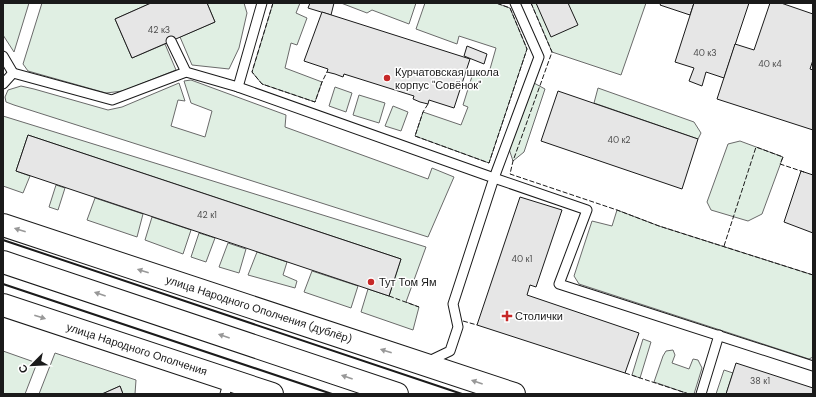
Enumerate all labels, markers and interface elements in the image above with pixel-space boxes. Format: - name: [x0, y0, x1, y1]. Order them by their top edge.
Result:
- house number: 42 к3: [148, 24, 170, 36]
- house number: 40 к3: [693, 47, 717, 59]
- house number: 40 к4: [758, 58, 782, 70]
- place label: Курчатовская школа корпус "Совёнок": [395, 65, 500, 92]
- marker: Курчатовская школа корпус "Совёнок": [382, 73, 392, 83]
- house number: 40 к2: [607, 134, 631, 146]
- house number: 42 к1: [197, 209, 217, 221]
- one-way arrow: [14, 227, 26, 233]
- house number: 40 к1: [512, 253, 533, 265]
- one-way arrow: [137, 268, 149, 274]
- street label: улица Народного Ополчения (дублёр): [164, 272, 354, 346]
- place label: Тут Том Ям: [379, 275, 437, 289]
- marker: Тут Том Ям: [366, 277, 376, 287]
- one-way arrow: [94, 291, 106, 297]
- place label: Столички: [515, 309, 563, 323]
- marker: Столички: [502, 311, 512, 321]
- one-way arrow: [34, 314, 46, 320]
- street label: улица Народного Ополчения: [65, 320, 209, 378]
- one-way arrow: [217, 332, 229, 338]
- north arrow: [12, 345, 52, 385]
- one-way arrow: [380, 348, 392, 354]
- text: С: [15, 363, 31, 376]
- one-way arrow: [341, 374, 353, 380]
- house number: 38 к1: [750, 375, 770, 387]
- one-way arrow: [471, 378, 483, 384]

